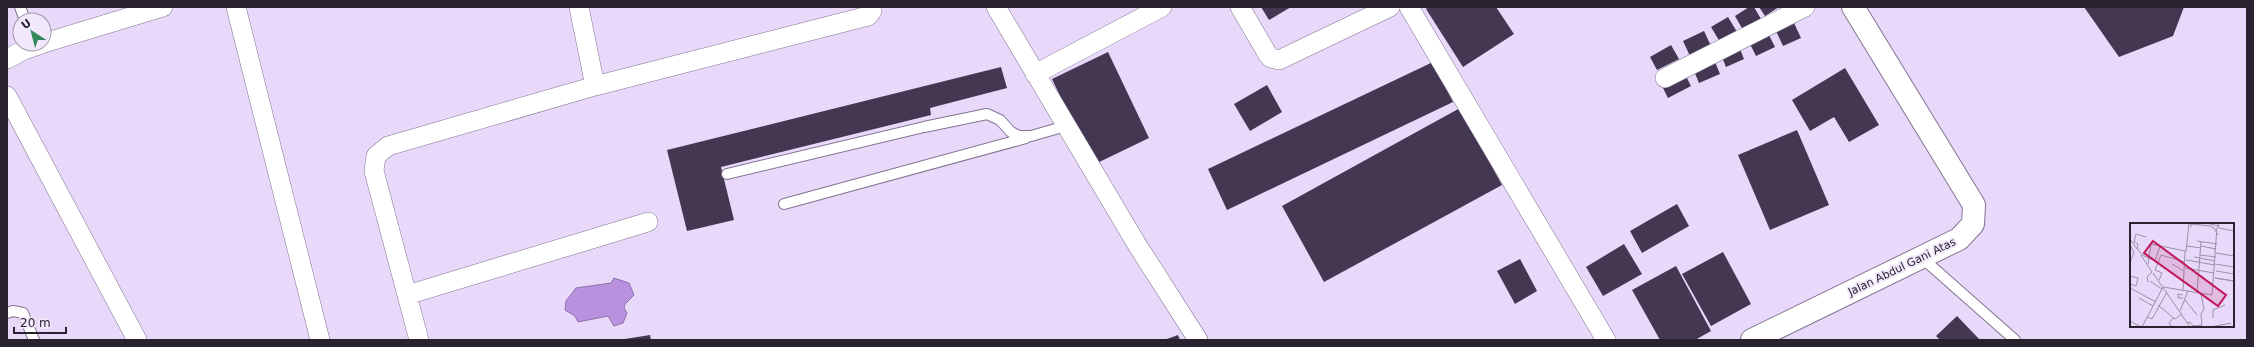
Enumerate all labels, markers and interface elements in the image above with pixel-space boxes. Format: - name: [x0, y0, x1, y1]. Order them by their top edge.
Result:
- north arrow: [12, 12, 52, 52]
- text: U: [19, 16, 34, 32]
- inset map: [2130, 223, 2234, 327]
- street label: Jalan Abdul Gani Atas: [1845, 235, 1958, 299]
- scale bar: [14, 309, 66, 335]
- text: 20 m: [20, 316, 51, 330]

